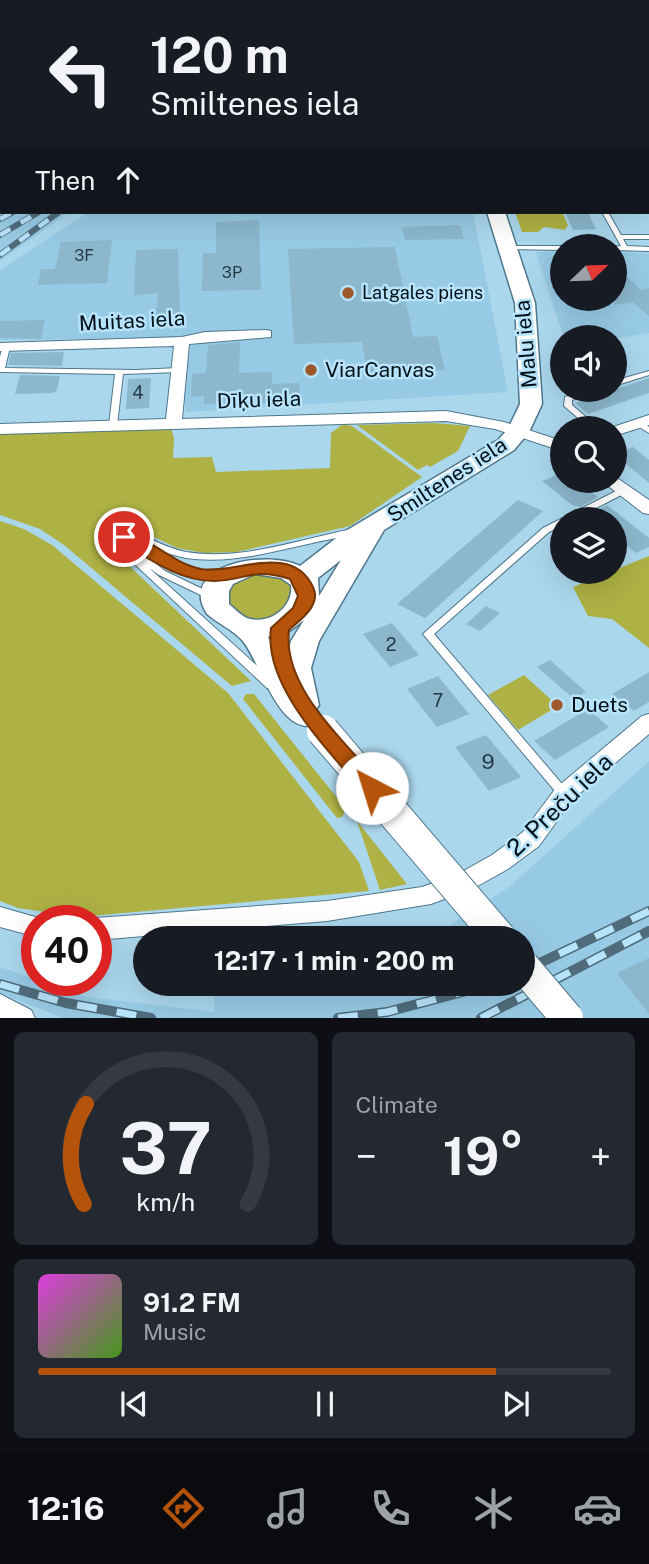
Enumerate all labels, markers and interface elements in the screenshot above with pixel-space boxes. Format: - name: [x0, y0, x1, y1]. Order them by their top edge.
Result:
- text: 120 m: [150, 26, 289, 84]
- icon: left: [35, 28, 126, 119]
- text: Smiltenes iela: [150, 85, 360, 122]
- icon: ahead: [109, 161, 147, 199]
- text: Then: [35, 165, 95, 196]
- north arrow: [550, 234, 626, 312]
- map controls: [550, 234, 627, 584]
- house number: 3F: [74, 246, 94, 265]
- house number: 3P: [222, 263, 242, 282]
- place label: Latgales piens: [362, 282, 483, 303]
- marker: Latgales piens: [340, 285, 356, 301]
- street label: Malu iela: [509, 299, 542, 389]
- street label: Muitas iela: [78, 305, 186, 336]
- button: sound: [550, 325, 627, 402]
- place label: ViarCanvas: [325, 357, 434, 382]
- marker: ViarCanvas: [303, 362, 319, 378]
- house number: 4: [132, 382, 144, 403]
- street label: Dīķu iela: [216, 386, 302, 413]
- button: search: [550, 416, 627, 493]
- street label: Smiltenes iela: [382, 432, 511, 528]
- pin: [94, 507, 154, 567]
- button: layers: [550, 507, 627, 584]
- icon: arrive: [105, 518, 143, 556]
- house number: 2: [386, 634, 396, 655]
- house number: 7: [433, 690, 443, 711]
- place label: Duets: [571, 692, 628, 717]
- marker: Duets: [549, 697, 565, 713]
- street label: 2. Preču iela: [501, 747, 618, 862]
- house number: 9: [481, 749, 495, 774]
- position arrow: [335, 751, 409, 825]
- speed limit sign: 40: [21, 905, 112, 996]
- text: 12:17 · 1 min · 200 m: [214, 945, 454, 976]
- text: Climate: [356, 1091, 438, 1118]
- text: 37: [119, 1106, 212, 1191]
- text: 19°: [443, 1126, 524, 1187]
- text: −: [356, 1134, 377, 1179]
- text: +: [590, 1134, 611, 1179]
- text: km/h: [136, 1187, 195, 1217]
- text: 91.2 FM: [143, 1287, 241, 1318]
- text: Music: [143, 1318, 207, 1345]
- icon: previous: [115, 1385, 153, 1423]
- icon: pause: [306, 1385, 344, 1423]
- icon: next: [497, 1385, 535, 1423]
- icon: directions: [159, 1484, 208, 1533]
- icon: music: [263, 1484, 312, 1533]
- icon: phone: [366, 1484, 415, 1533]
- icon: climate: [469, 1484, 518, 1533]
- icon: car: [573, 1484, 622, 1533]
- text: 12:16: [27, 1490, 105, 1527]

